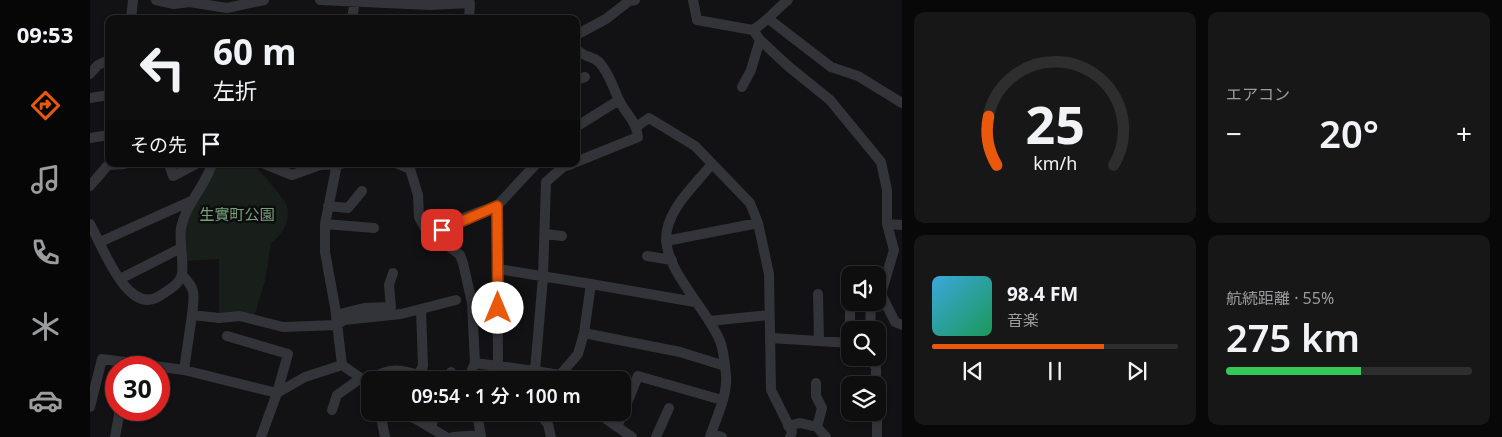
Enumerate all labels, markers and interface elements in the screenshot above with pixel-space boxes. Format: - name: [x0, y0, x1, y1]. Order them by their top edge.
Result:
- text: 09:53: [17, 19, 73, 49]
- text: 60 m: [213, 28, 296, 75]
- icon: left: [130, 35, 195, 100]
- text: 左折: [213, 75, 257, 105]
- text: エアコン: [1226, 83, 1290, 105]
- icon: directions: [28, 88, 63, 123]
- text: 25: [1025, 88, 1085, 159]
- text: 20°: [1319, 107, 1379, 159]
- text: −: [1226, 114, 1242, 152]
- text: +: [1456, 114, 1472, 152]
- icon: arrive: [197, 130, 225, 158]
- text: その先: [130, 132, 187, 158]
- text: km/h: [1033, 151, 1077, 175]
- icon: music: [28, 162, 63, 197]
- park label: 生實町公園: [199, 204, 275, 224]
- pin: [421, 209, 463, 251]
- icon: arrive: [428, 216, 456, 244]
- icon: phone: [28, 235, 63, 270]
- map controls: [841, 266, 886, 421]
- button: sound: [841, 266, 886, 311]
- position arrow: [471, 281, 523, 333]
- text: 98.4 FM: [1007, 281, 1078, 307]
- text: 航続距離 · 55%: [1226, 287, 1334, 309]
- icon: climate: [28, 309, 63, 344]
- text: 音楽: [1007, 309, 1039, 331]
- text: 275 km: [1226, 311, 1360, 363]
- button: search: [841, 321, 886, 366]
- speed limit sign: 30: [105, 356, 170, 421]
- icon: previous: [959, 357, 987, 385]
- icon: pause: [1041, 357, 1069, 385]
- icon: next: [1123, 357, 1151, 385]
- button: layers: [841, 376, 886, 421]
- icon: car: [28, 383, 63, 418]
- text: 09:54 · 1 分 · 100 m: [411, 383, 581, 409]

